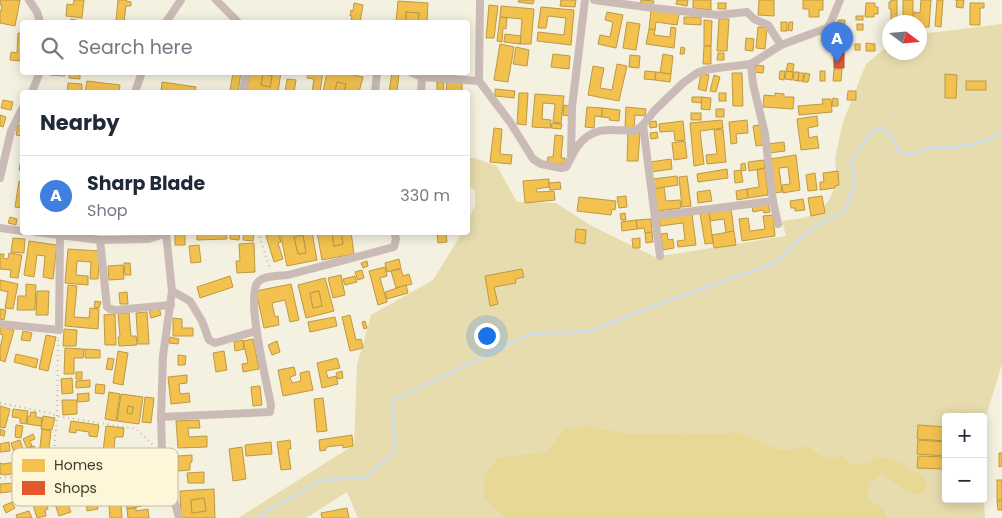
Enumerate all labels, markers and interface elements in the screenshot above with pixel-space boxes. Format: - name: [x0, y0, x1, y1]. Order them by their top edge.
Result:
- north arrow: [882, 15, 927, 60]
- search box: [20, 20, 470, 75]
- pin: A: [821, 22, 853, 63]
- icon: search: [38, 34, 66, 62]
- text: Search here: [78, 34, 192, 61]
- text: Nearby: [40, 108, 120, 137]
- text: Sharp Blade: [87, 170, 205, 197]
- text: A: [50, 184, 62, 207]
- text: 330 m: [400, 184, 450, 207]
- text: Shop: [87, 199, 128, 222]
- your location: [474, 323, 500, 349]
- map controls: [942, 413, 987, 503]
- button: +: [942, 413, 987, 458]
- legend: [12, 448, 178, 506]
- text: Homes: [54, 455, 103, 475]
- button: −: [942, 458, 987, 503]
- text: Shops: [54, 478, 97, 498]

